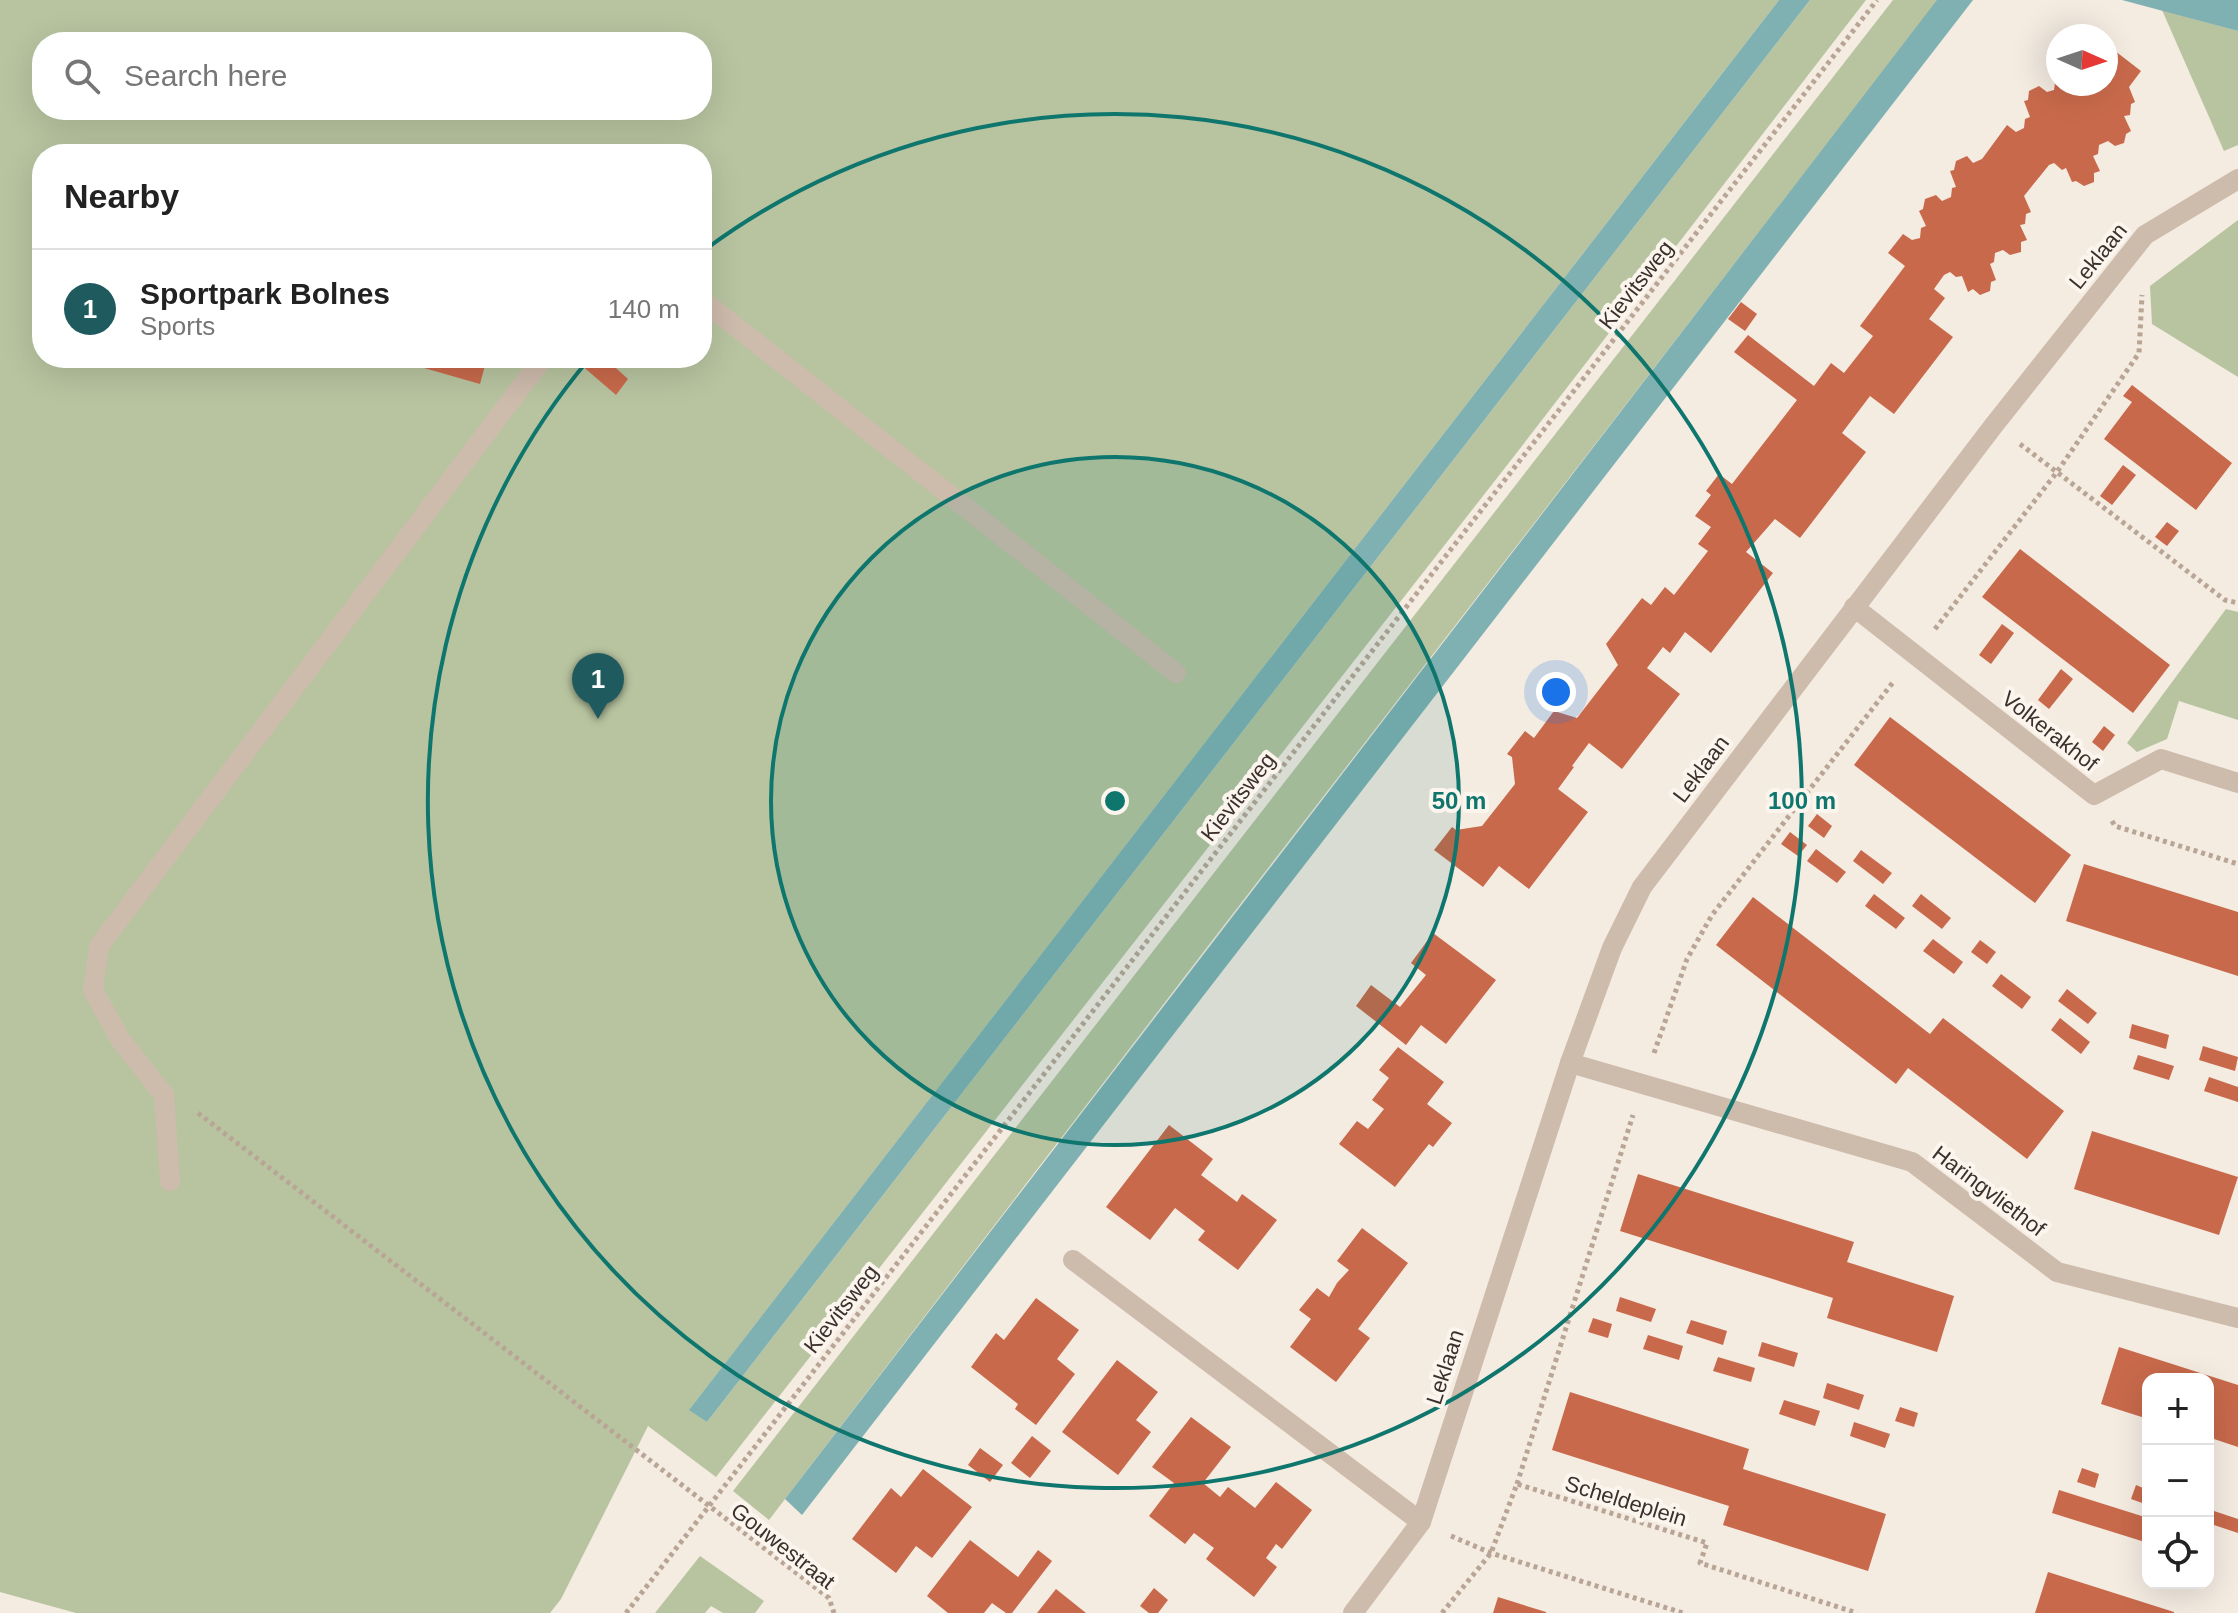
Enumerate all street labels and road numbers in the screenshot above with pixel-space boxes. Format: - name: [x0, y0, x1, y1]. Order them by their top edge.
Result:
- street label: Leklaan: [2064, 218, 2132, 294]
- street label: Kievitsweg: [1594, 236, 1678, 334]
- street label: Volkerakhof: [1997, 686, 2104, 777]
- street label: Leklaan: [1668, 731, 1734, 807]
- street label: Kievitsweg: [1196, 748, 1280, 846]
- street label: Haringvliethof: [1928, 1141, 2051, 1242]
- street label: Kievitsweg: [799, 1260, 883, 1358]
- street label: Leklaan: [1421, 1326, 1469, 1408]
- street label: Scheldeplein: [1562, 1471, 1690, 1531]
- street label: Gouwestraat: [726, 1498, 840, 1594]

